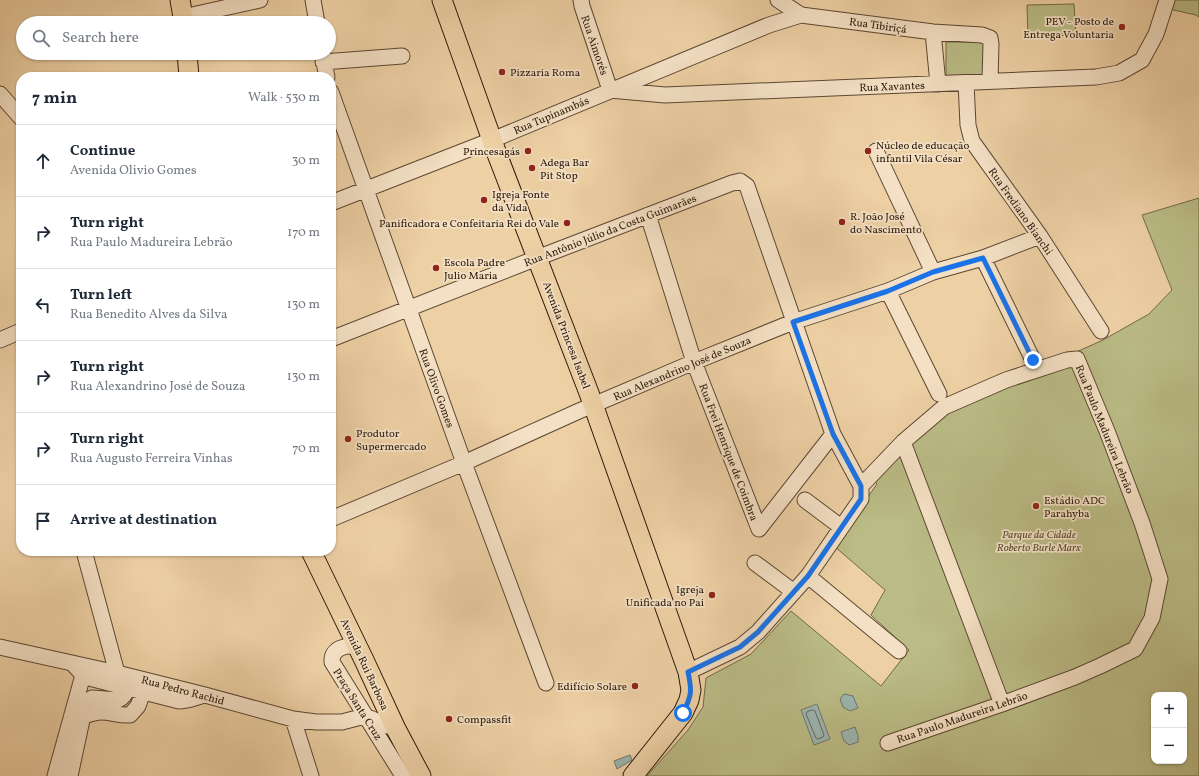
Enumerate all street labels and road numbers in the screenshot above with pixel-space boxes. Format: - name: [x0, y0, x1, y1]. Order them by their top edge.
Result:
- street label: Rua Aimorés: [576, 13, 611, 78]
- street label: Rua Tibiriçá: [848, 15, 908, 38]
- street label: Rua Xavantes: [859, 79, 925, 96]
- street label: Rua Tupinambás: [511, 94, 592, 139]
- street label: Rua Frediano Bianchi: [984, 165, 1056, 259]
- street label: Rua Antônio Júlio da Costa Guimarães: [522, 191, 699, 271]
- street label: Avenida Princesa Isabel: [538, 280, 593, 391]
- street label: Rua Alexandrino José de Souza: [611, 333, 754, 405]
- street label: Rua Olivo Gomes: [414, 347, 457, 431]
- street label: Rua Paulo Madureira Lebrão: [1071, 363, 1136, 496]
- street label: Rua Frei Henrique de Coimbra: [694, 382, 761, 524]
- street label: Avenida Rui Barbosa: [336, 616, 392, 714]
- street label: Praça Santa Cruz: [329, 666, 385, 744]
- street label: Rua Pedro Rachid: [139, 673, 226, 710]
- street label: Rua Paulo Madureira Lebrão: [895, 689, 1030, 748]

